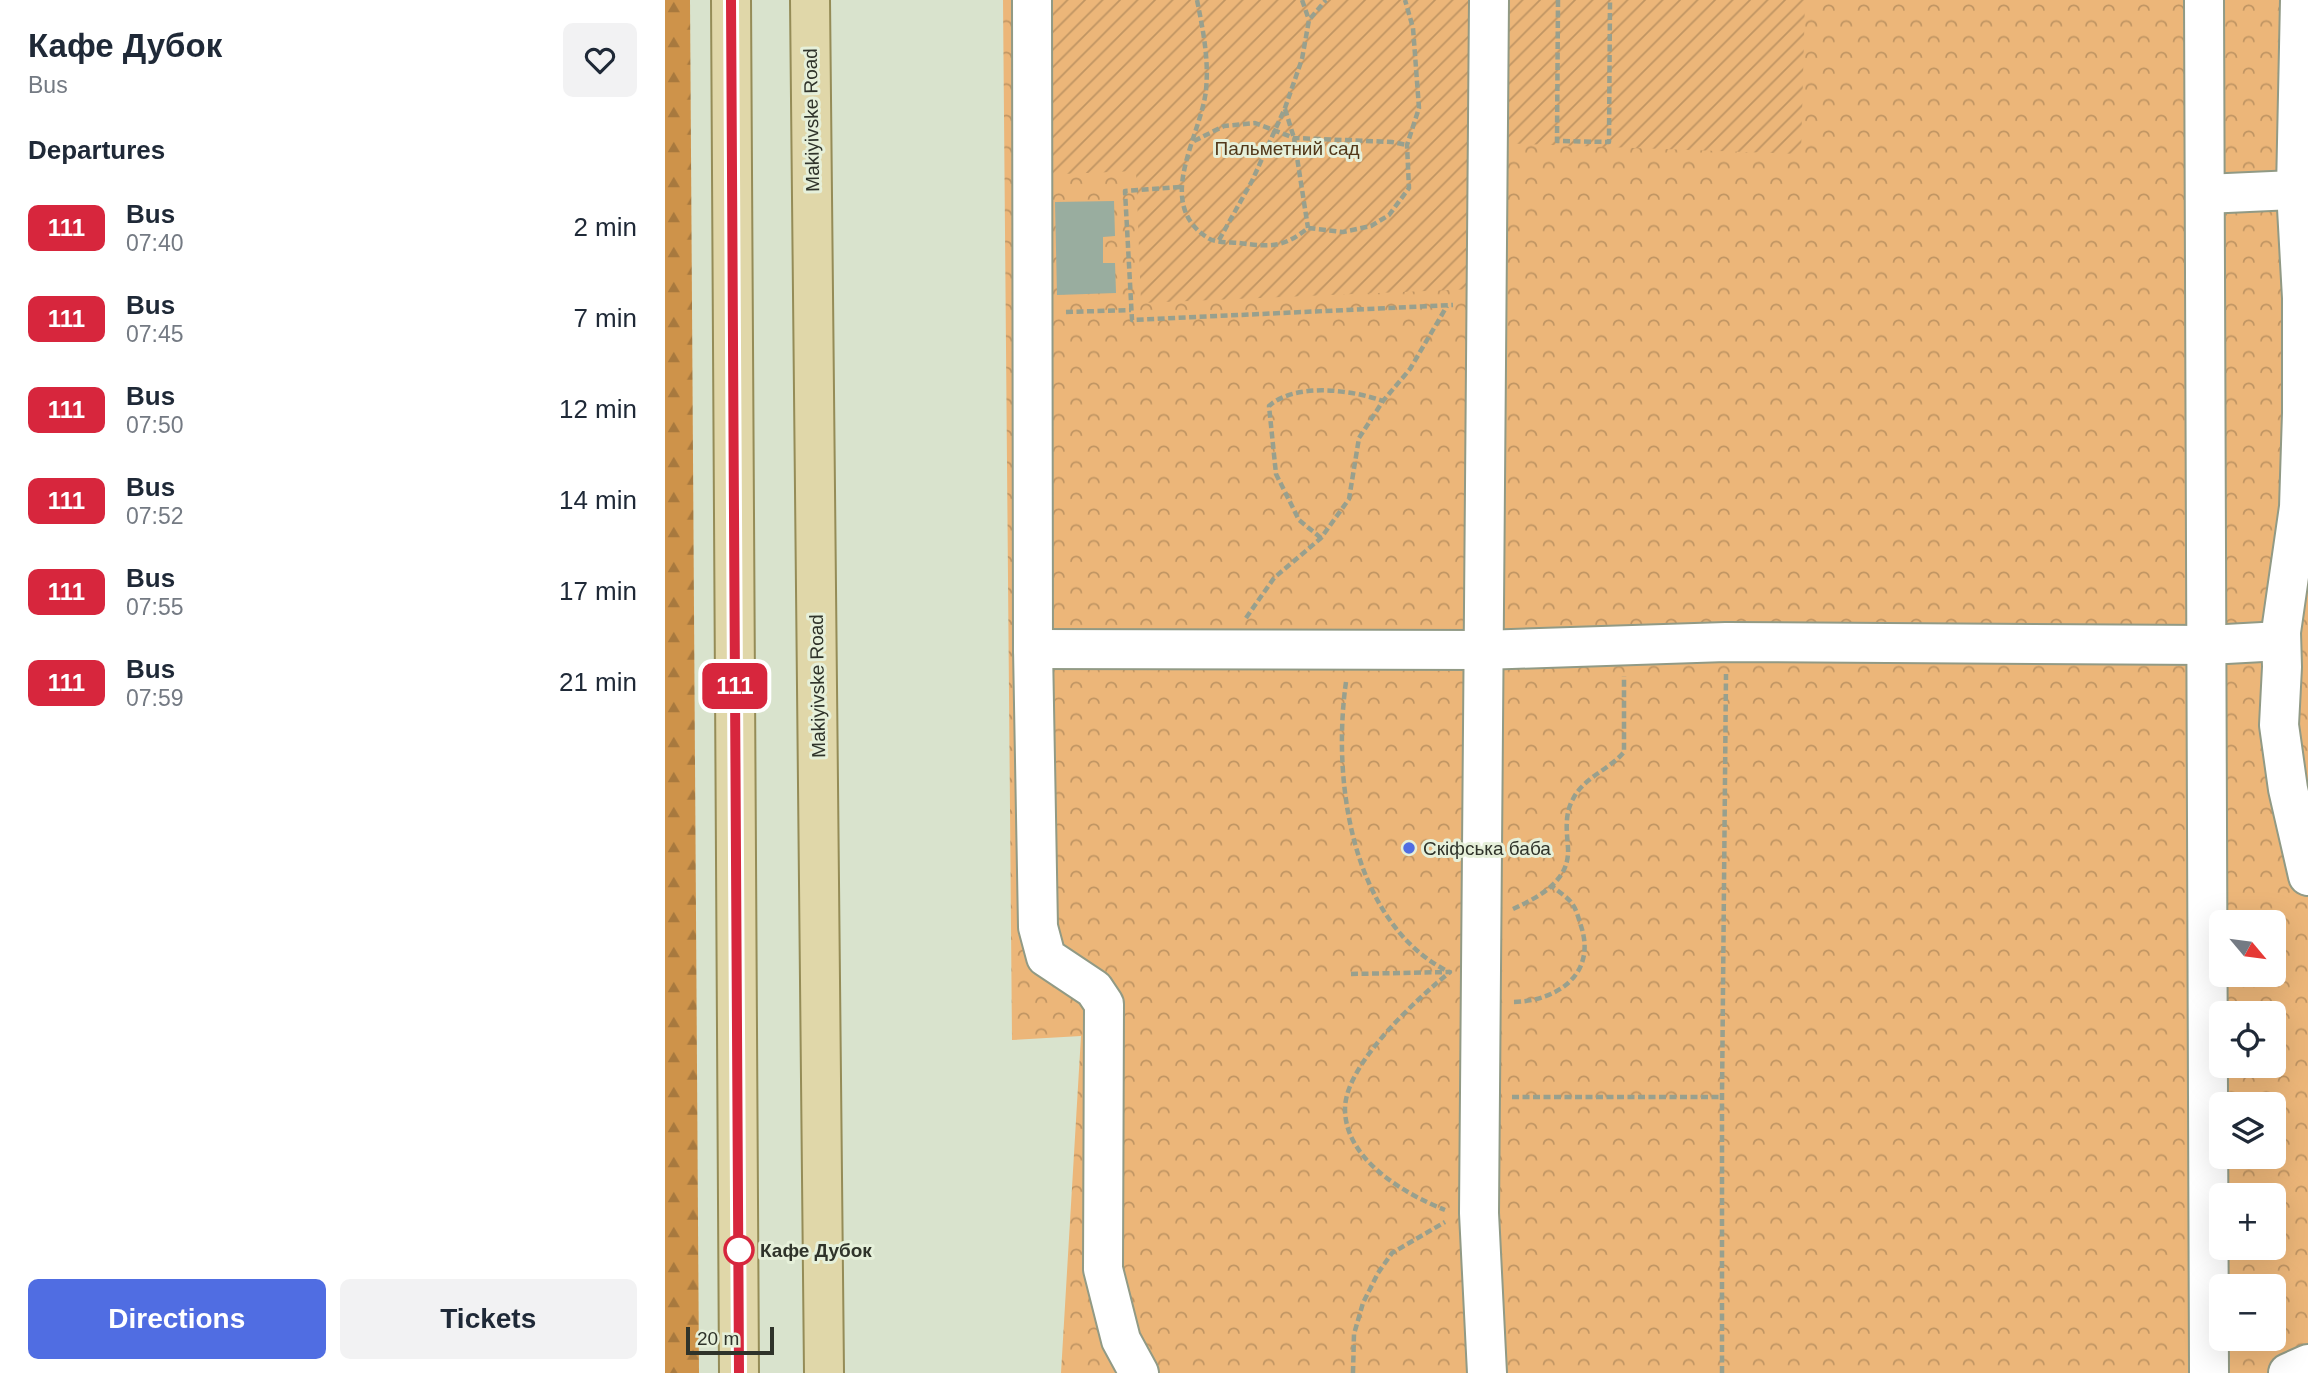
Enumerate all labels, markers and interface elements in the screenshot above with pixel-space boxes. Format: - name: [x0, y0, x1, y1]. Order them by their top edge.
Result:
- button: heart: [563, 23, 637, 97]
- text: Кафе Дубок: [28, 27, 222, 64]
- street label: Makiyivske Road: [800, 48, 823, 192]
- text: Bus: [28, 72, 68, 98]
- text: Departures: [28, 135, 165, 165]
- park label: Пальметний сад: [1214, 138, 1360, 159]
- text: Bus: [126, 199, 175, 229]
- text: 2 min: [573, 212, 637, 242]
- text: 111: [48, 214, 85, 241]
- text: 07:40: [126, 230, 184, 256]
- text: Bus: [126, 290, 175, 320]
- text: 7 min: [573, 303, 637, 333]
- text: 111: [48, 305, 85, 332]
- text: 07:45: [126, 321, 184, 347]
- text: Bus: [126, 381, 175, 411]
- text: 12 min: [559, 394, 637, 424]
- text: 111: [48, 396, 85, 423]
- text: 07:50: [126, 412, 184, 438]
- text: Bus: [126, 472, 175, 502]
- text: 14 min: [559, 485, 637, 515]
- text: 111: [48, 487, 85, 514]
- text: 07:52: [126, 503, 184, 529]
- text: Bus: [126, 563, 175, 593]
- text: 17 min: [559, 576, 637, 606]
- text: 111: [48, 578, 85, 605]
- text: 07:55: [126, 594, 184, 620]
- street label: Makiyivske Road: [806, 614, 829, 758]
- text: Bus: [126, 654, 175, 684]
- line badge: 111: [695, 663, 775, 709]
- text: 21 min: [559, 667, 637, 697]
- text: 111: [48, 669, 85, 696]
- text: 111: [716, 672, 754, 699]
- text: 07:59: [126, 685, 184, 711]
- place label: Скіфська баба: [1423, 838, 1551, 859]
- marker: Скіфська баба: [1401, 840, 1417, 856]
- north arrow: [2209, 910, 2285, 987]
- map controls: [2209, 910, 2286, 1351]
- button: locate: [2209, 1001, 2286, 1078]
- button: layers: [2209, 1092, 2286, 1169]
- button: +: [2209, 1183, 2286, 1260]
- marker: Кафе Дубок: [724, 1235, 754, 1265]
- place label: Кафе Дубок: [760, 1240, 872, 1261]
- button: −: [2209, 1274, 2286, 1351]
- button: Directions: [28, 1279, 326, 1359]
- button: Tickets: [340, 1279, 637, 1359]
- scale bar: [686, 1324, 773, 1356]
- text: 20 m: [697, 1328, 739, 1349]

